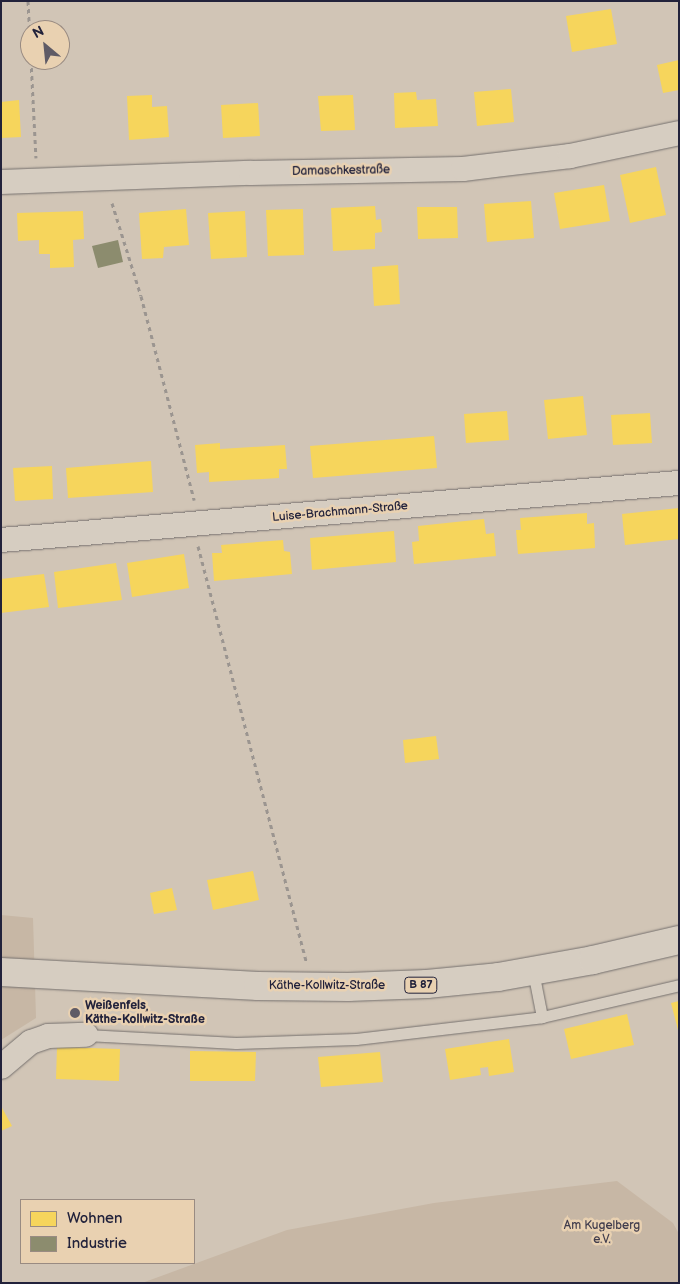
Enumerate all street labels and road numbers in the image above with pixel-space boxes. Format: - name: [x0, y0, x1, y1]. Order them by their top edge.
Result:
- street label: Damaschkestraße: [292, 163, 390, 179]
- street label: Luise-Brachmann-Straße: [272, 499, 408, 525]
- road number: B 87: [404, 976, 438, 994]
- street label: Käthe-Kollwitz-Straße: [269, 979, 385, 993]

